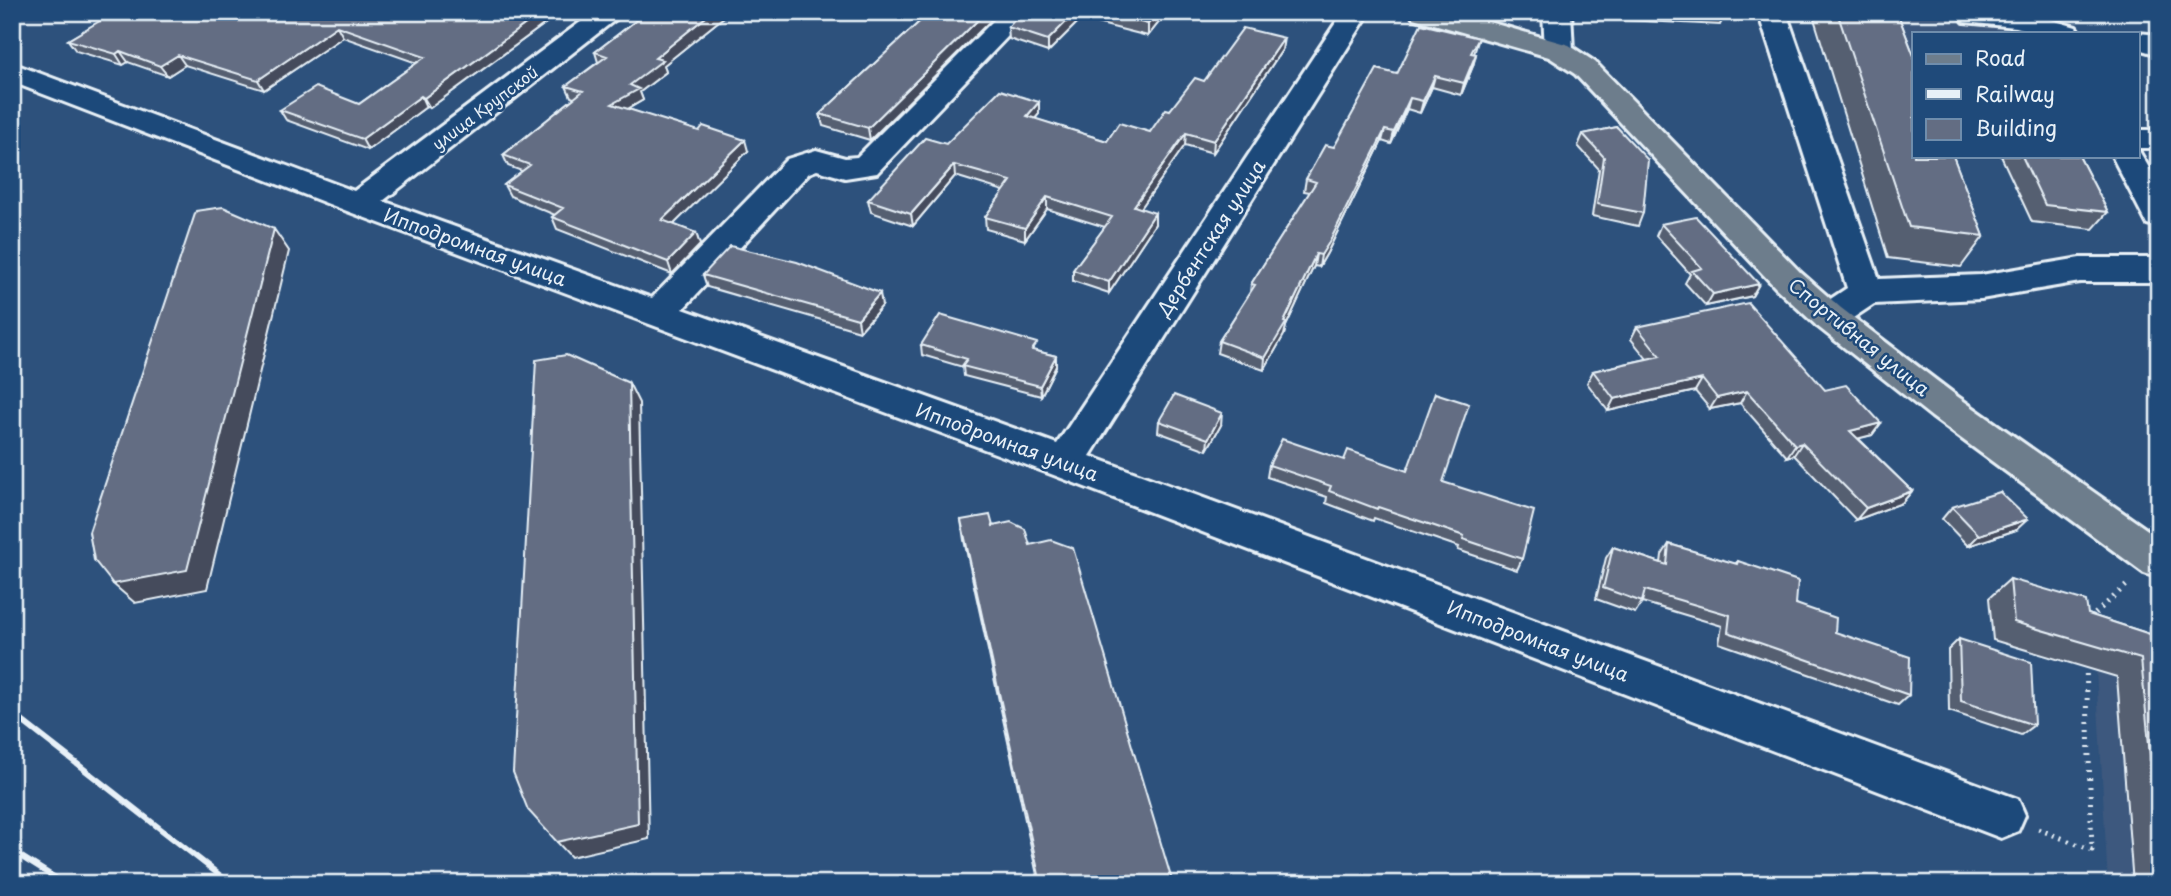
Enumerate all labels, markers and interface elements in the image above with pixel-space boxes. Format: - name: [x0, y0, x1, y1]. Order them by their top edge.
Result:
- legend: [1912, 32, 2140, 158]
- text: Road: [1975, 41, 2026, 73]
- street label: улица Крупской: [426, 59, 542, 155]
- text: Railway: [1975, 77, 2055, 109]
- text: Building: [1975, 111, 2057, 143]
- street label: Дербентская улица: [1148, 154, 1271, 322]
- street label: Ипподромная улица: [380, 200, 571, 292]
- street label: Спортивная улица: [1783, 270, 1936, 402]
- street label: Ипподромная улица: [912, 395, 1103, 487]
- street label: Ипподромная улица: [1443, 592, 1633, 688]

